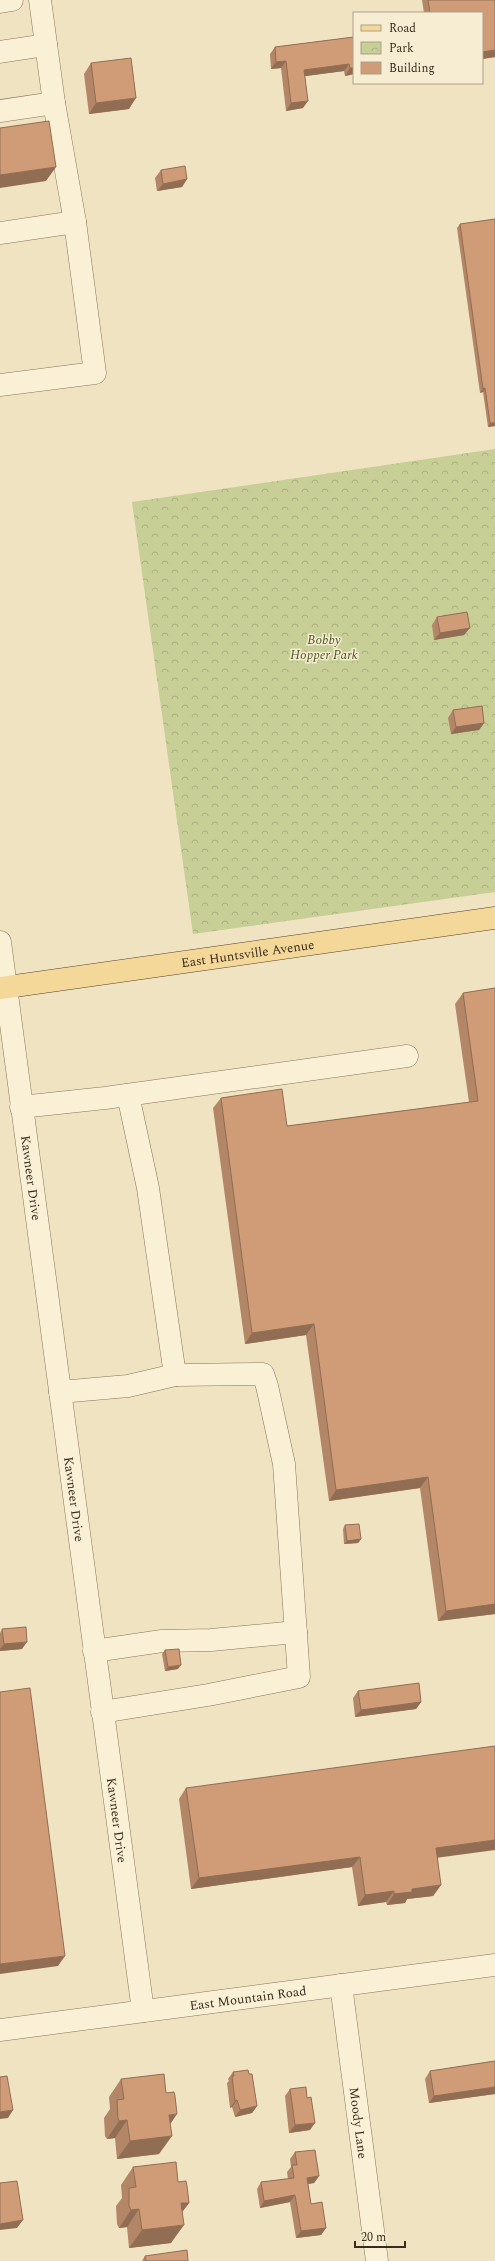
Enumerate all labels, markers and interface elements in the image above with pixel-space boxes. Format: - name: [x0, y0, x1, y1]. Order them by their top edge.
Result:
- legend: [353, 12, 483, 84]
- text: Road: [389, 19, 416, 38]
- text: Park: [389, 39, 414, 58]
- text: Building: [389, 59, 435, 78]
- park label: Bobby Hopper Park: [290, 630, 358, 665]
- street label: East Huntsville Avenue: [180, 935, 316, 973]
- street label: Kawneer Drive: [15, 1134, 46, 1222]
- street label: Kawneer Drive: [58, 1455, 89, 1543]
- street label: Kawneer Drive: [101, 1777, 132, 1864]
- street label: East Mountain Road: [188, 1981, 308, 2016]
- street label: Moody Lane: [343, 2086, 373, 2160]
- scale bar: [355, 2223, 405, 2249]
- text: 20 m: [361, 2228, 386, 2247]

